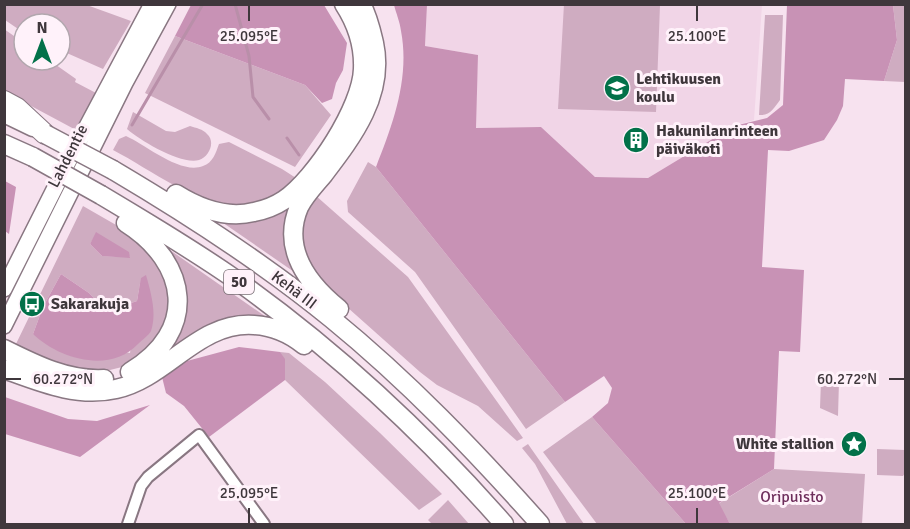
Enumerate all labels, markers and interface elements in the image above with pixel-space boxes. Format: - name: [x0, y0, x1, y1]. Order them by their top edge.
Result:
- north arrow: [12, 12, 72, 72]
- text: N: [36, 18, 48, 38]
- text: 25.095°E: [220, 27, 278, 45]
- text: 25.100°E: [668, 27, 726, 45]
- place label: Lehtikuusen koulu: [636, 69, 721, 107]
- school or university icon: Lehtikuusen koulu: [602, 73, 632, 103]
- street label: Lahdentie: [44, 121, 92, 191]
- place label: Hakunilanrinteen päiväkoti: [656, 121, 779, 159]
- building icon: Hakunilanrinteen päiväkoti: [621, 125, 651, 155]
- street label: Kehä III: [267, 266, 321, 314]
- road number: 50: [224, 270, 254, 294]
- bus stop icon: Sakarakuja: [17, 289, 47, 319]
- place label: Sakarakuja: [51, 294, 129, 314]
- text: 60.272°N: [33, 370, 93, 388]
- text: 60.272°N: [817, 370, 877, 388]
- place icon: White stallion: [839, 429, 869, 459]
- place label: White stallion: [736, 434, 834, 454]
- text: 25.095°E: [220, 484, 278, 502]
- text: 25.100°E: [668, 484, 726, 502]
- park label: Oripuisto: [760, 487, 824, 507]

